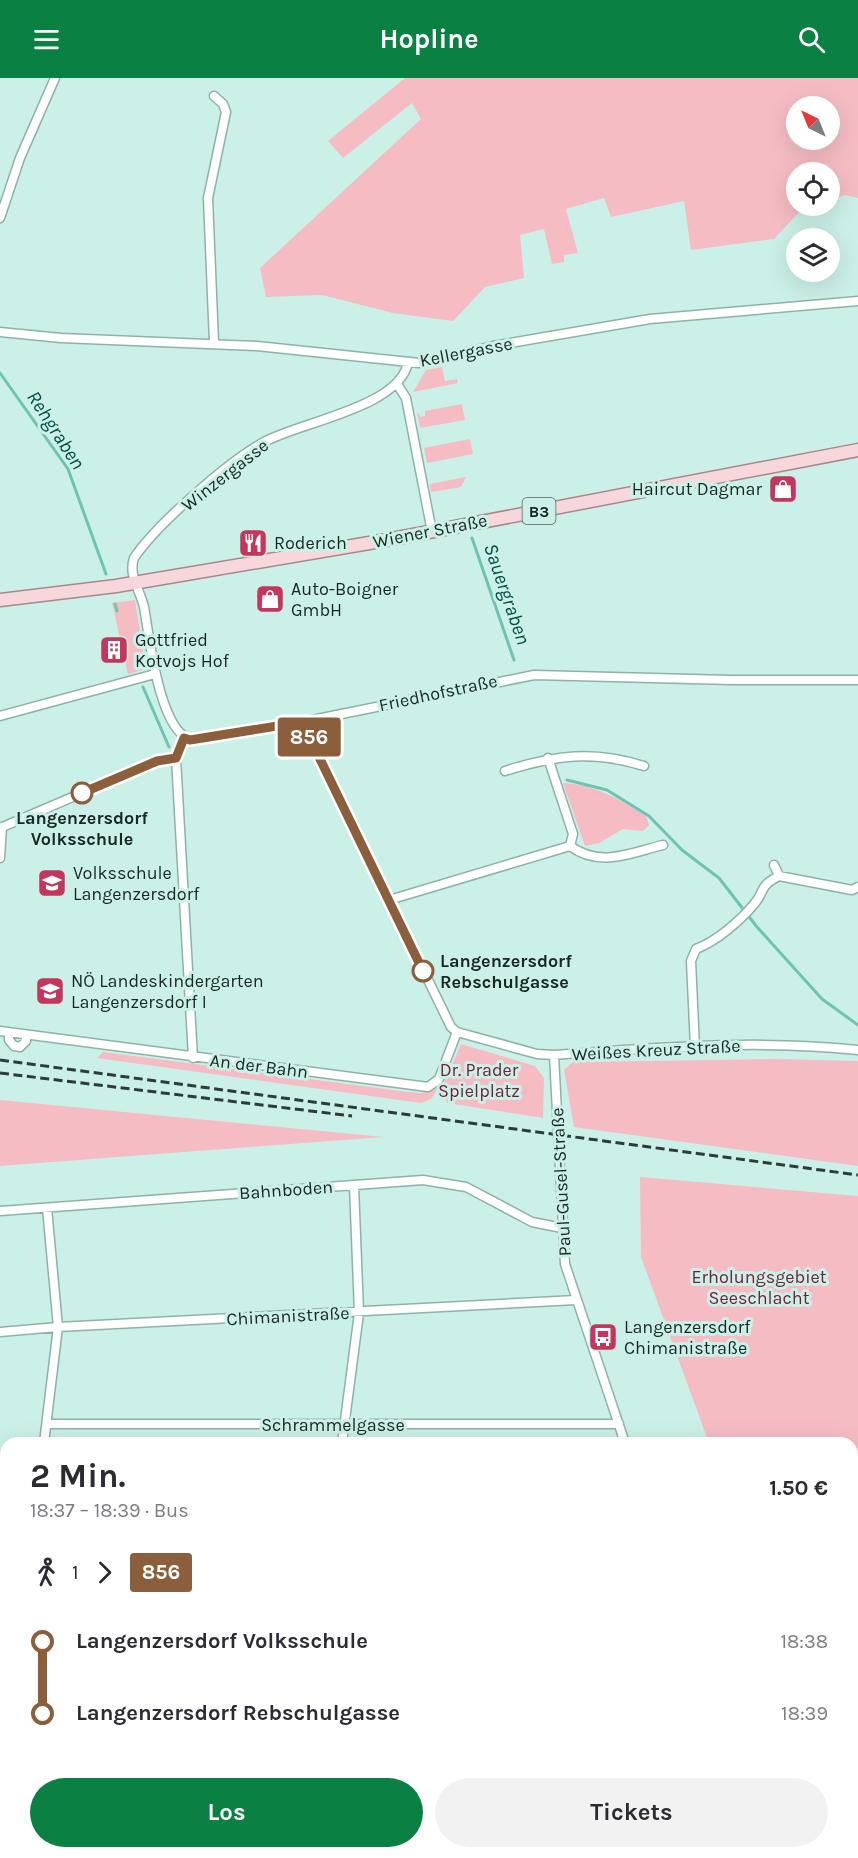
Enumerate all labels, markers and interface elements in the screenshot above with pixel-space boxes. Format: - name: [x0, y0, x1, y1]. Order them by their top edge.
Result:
- icon: menu: [30, 23, 63, 56]
- text: Hopline: [379, 23, 479, 55]
- icon: search: [795, 23, 828, 56]
- north arrow: [786, 96, 840, 150]
- map controls: [786, 96, 840, 282]
- button: locate: [786, 162, 840, 216]
- button: layers: [786, 228, 840, 282]
- street label: Kellergasse: [418, 332, 514, 372]
- water label: Rehgraben: [22, 386, 90, 474]
- street label: Winzergasse: [177, 434, 273, 516]
- shop icon: Haircut Dagmar: [767, 473, 799, 505]
- place label: Haircut Dagmar: [632, 478, 762, 500]
- road number: B3: [522, 498, 556, 524]
- street label: Wiener Straße: [371, 509, 489, 553]
- restaurant icon: Roderich: [237, 527, 269, 559]
- place label: Roderich: [274, 532, 347, 554]
- water label: Sauergraben: [479, 540, 535, 648]
- place label: Auto-Boigner GmbH: [291, 578, 399, 621]
- shop icon: Auto-Boigner GmbH: [254, 583, 286, 615]
- place label: Gottfried Kotvojs Hof: [135, 629, 230, 672]
- building icon: Gottfried Kotvojs Hof: [98, 634, 130, 666]
- street label: Friedhofstraße: [377, 670, 499, 716]
- line badge: 856: [274, 718, 344, 756]
- text: 856: [290, 725, 328, 749]
- marker: Langenzersdorf Volksschule: [71, 782, 93, 804]
- place label: Langenzersdorf Volksschule: [16, 807, 148, 850]
- place label: Volksschule Langenzersdorf: [73, 862, 200, 905]
- school or university icon: Volksschule Langenzersdorf: [36, 867, 68, 899]
- place label: Langenzersdorf Rebschulgasse: [440, 950, 572, 993]
- marker: Langenzersdorf Rebschulgasse: [412, 960, 434, 982]
- place label: NÖ Landeskindergarten Langenzersdorf I: [71, 970, 264, 1013]
- school or university icon: NÖ Landeskindergarten Langenzersdorf I: [34, 975, 66, 1007]
- street label: Weißes Kreuz Straße: [571, 1035, 741, 1065]
- street label: An der Bahn: [209, 1049, 309, 1083]
- park label: Dr. Prader Spielplatz: [438, 1059, 520, 1102]
- street label: Paul-Gusel-Straße: [546, 1107, 576, 1257]
- street label: Bahnboden: [238, 1176, 334, 1204]
- park label: Erholungsgebiet Seeschlacht: [691, 1266, 827, 1309]
- street label: Chimanistraße: [226, 1302, 350, 1330]
- place label: Langenzersdorf Chimanistraße: [624, 1316, 751, 1359]
- bus stop icon: Langenzersdorf Chimanistraße: [587, 1321, 619, 1353]
- street label: Schrammelgasse: [261, 1414, 405, 1436]
- text: 2 Min.: [30, 1457, 126, 1495]
- text: 1.50 €: [769, 1475, 828, 1501]
- text: 18:37 – 18:39 · Bus: [30, 1499, 189, 1522]
- icon: walk: [30, 1556, 63, 1589]
- icon: forward: [88, 1556, 121, 1589]
- text: 856: [142, 1560, 180, 1584]
- text: 1: [72, 1561, 79, 1584]
- text: Langenzersdorf Volksschule: [76, 1628, 368, 1654]
- text: 18:38: [780, 1630, 828, 1653]
- text: Langenzersdorf Rebschulgasse: [76, 1700, 400, 1726]
- text: 18:39: [781, 1702, 828, 1725]
- button: Los: [30, 1778, 423, 1847]
- button: Tickets: [435, 1778, 828, 1847]

